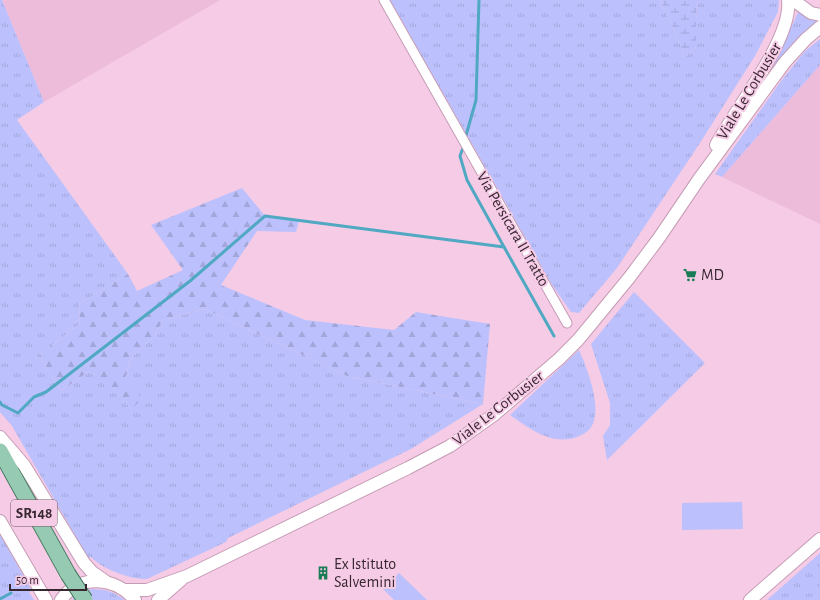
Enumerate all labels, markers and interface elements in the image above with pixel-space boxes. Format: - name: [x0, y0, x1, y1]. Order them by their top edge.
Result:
- street label: Viale Le Corbusier: [714, 39, 785, 142]
- street label: Via Persicara II Tratto: [474, 169, 552, 289]
- supermarket icon: MD: [682, 267, 698, 283]
- place label: MD: [701, 267, 724, 283]
- street label: Viale Le Corbusier: [450, 367, 547, 448]
- road number: SR148: [11, 500, 57, 526]
- place label: Ex Istituto Salvemini: [334, 556, 396, 590]
- building icon: Ex Istituto Salvemini: [315, 565, 331, 581]
- scale bar: [10, 566, 86, 592]
- text: 50 m: [16, 574, 39, 586]

